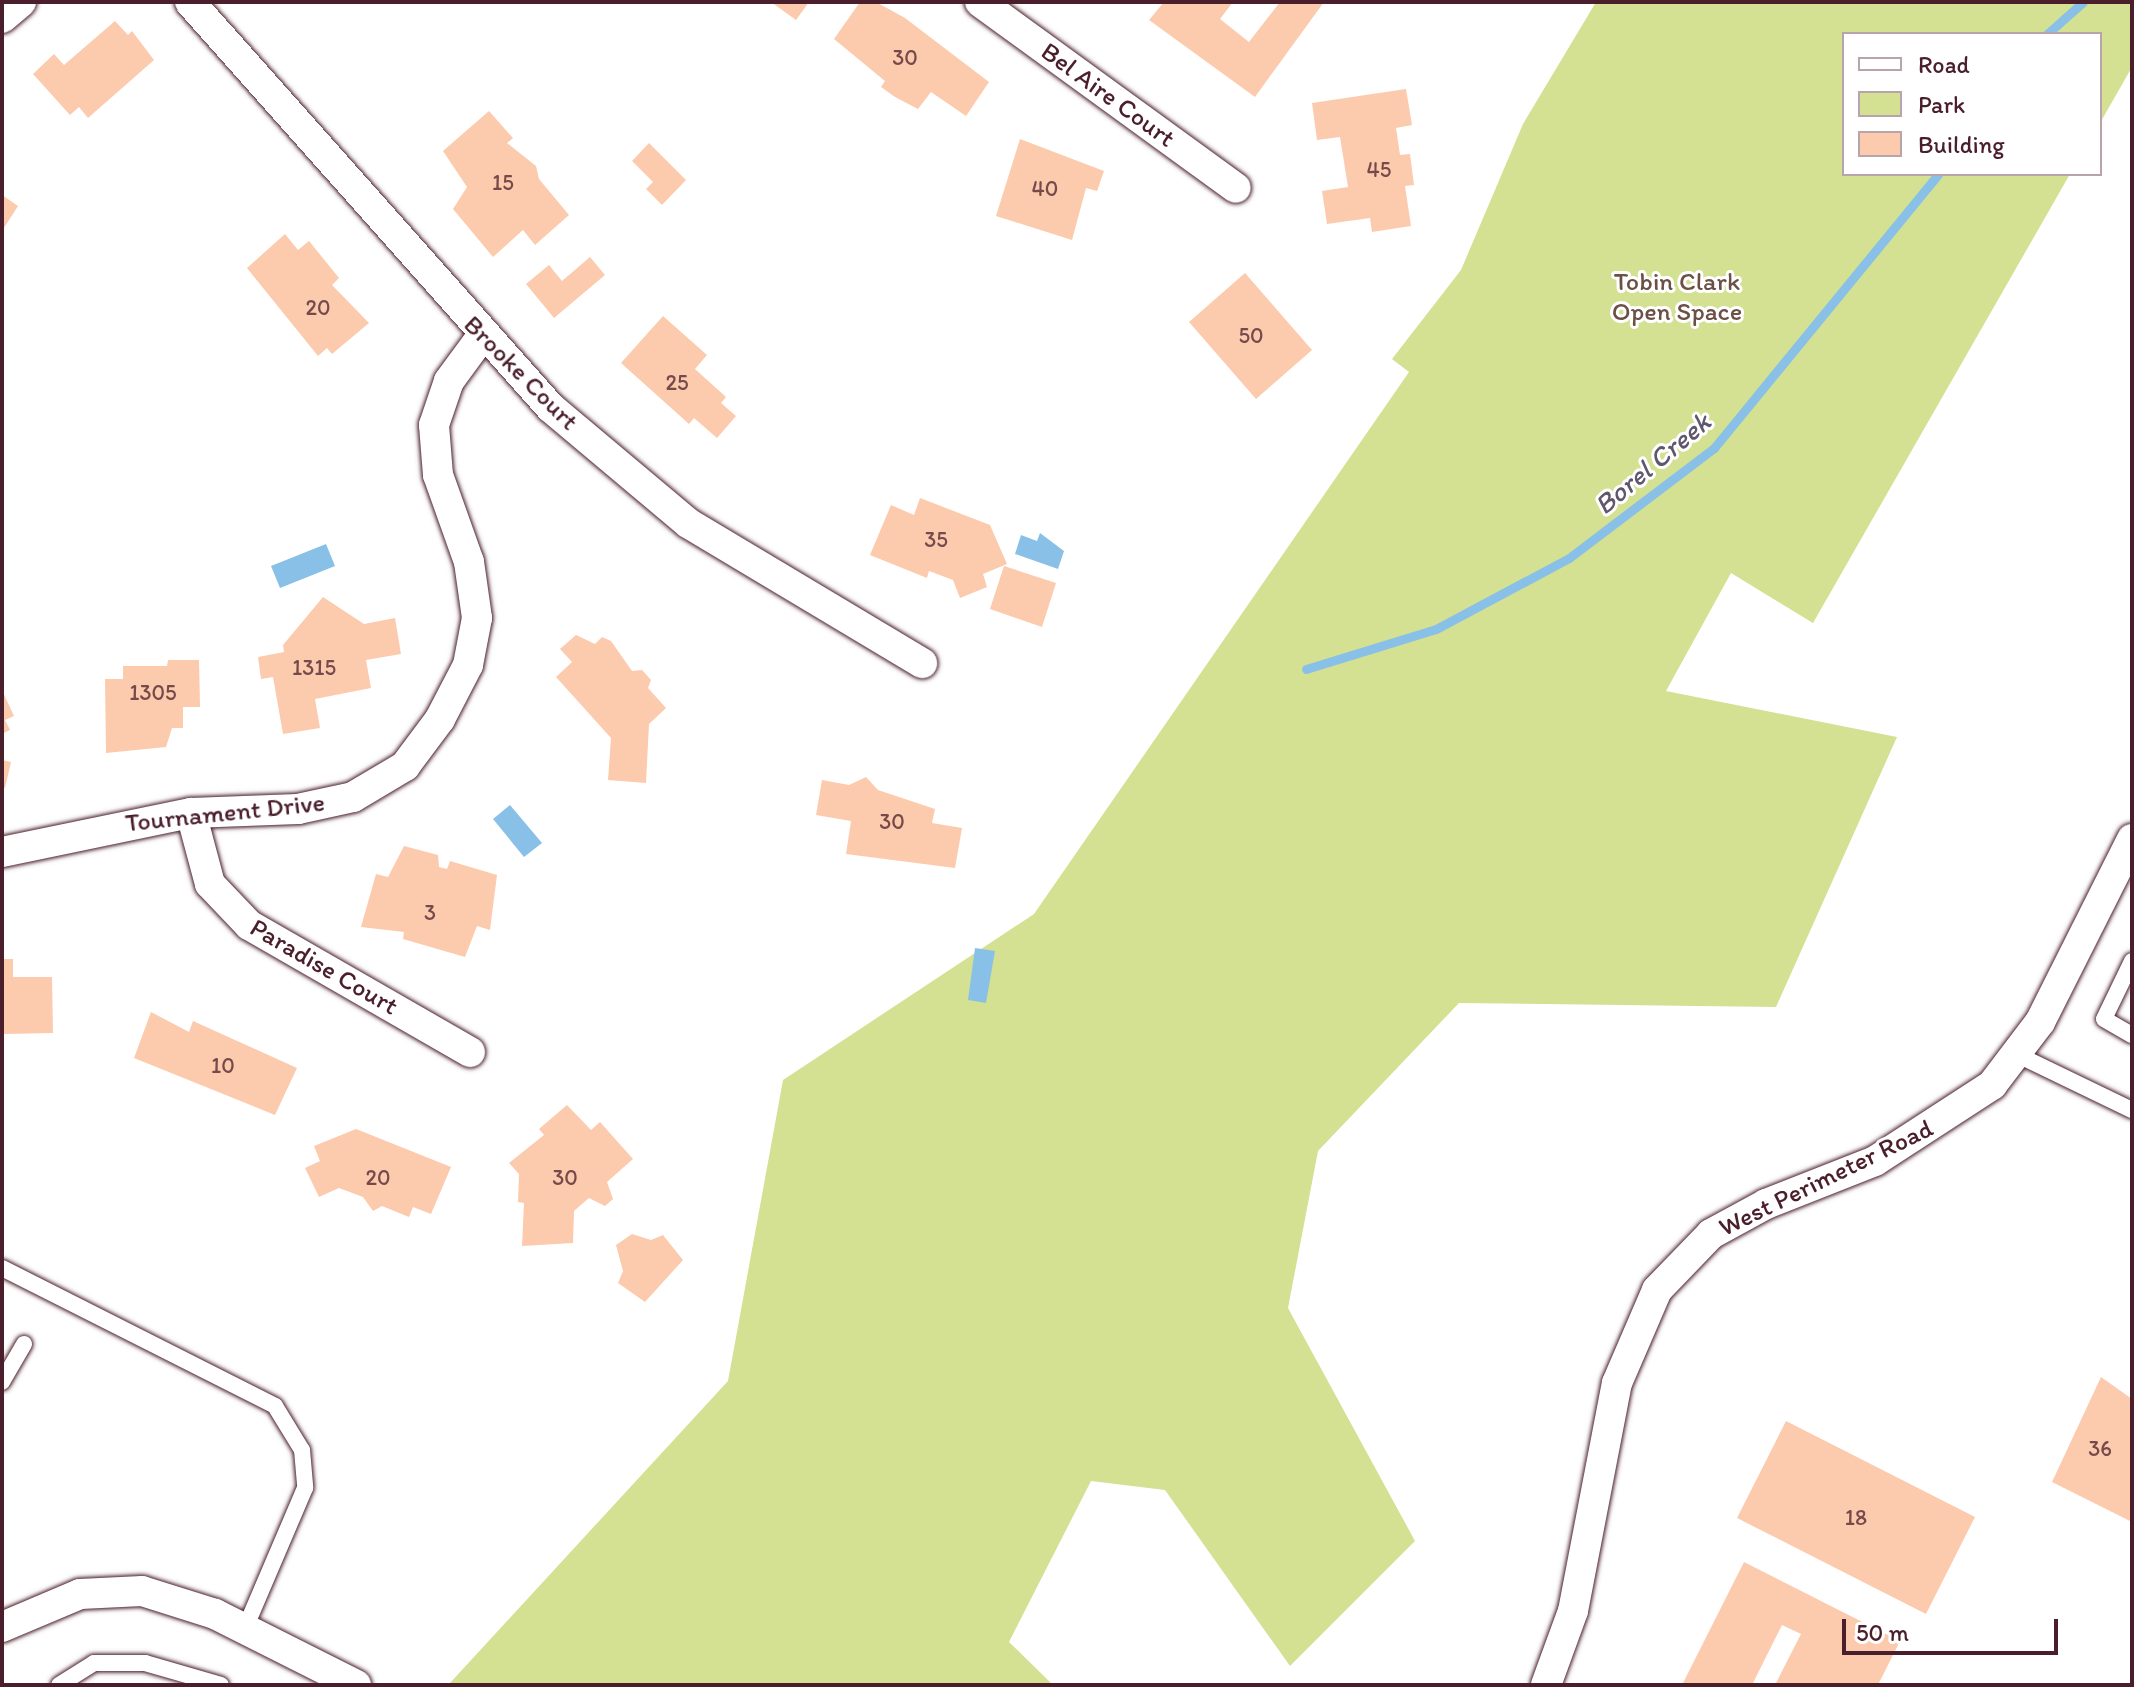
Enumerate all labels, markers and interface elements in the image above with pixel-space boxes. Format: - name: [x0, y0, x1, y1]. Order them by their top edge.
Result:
- legend: [1842, 32, 2102, 176]
- street label: Bel Aire Court: [1035, 36, 1181, 154]
- house number: 30: [892, 45, 918, 71]
- text: Road: [1918, 50, 1970, 79]
- text: Park: [1918, 90, 1965, 119]
- text: Building: [1918, 130, 2005, 159]
- house number: 45: [1367, 157, 1391, 183]
- house number: 15: [492, 170, 514, 196]
- house number: 40: [1032, 176, 1058, 202]
- park label: Tobin Clark Open Space: [1612, 266, 1742, 328]
- house number: 20: [305, 295, 331, 321]
- street label: Brooke Court: [457, 309, 585, 437]
- house number: 50: [1238, 323, 1264, 349]
- house number: 25: [665, 370, 689, 396]
- water label: Borel Creek: [1587, 405, 1717, 521]
- house number: 35: [924, 527, 948, 553]
- house number: 1315: [292, 655, 336, 681]
- house number: 1305: [129, 680, 177, 706]
- street label: Tournament Drive: [124, 787, 326, 839]
- house number: 30: [879, 809, 905, 835]
- house number: 3: [424, 900, 436, 926]
- street label: Paradise Court: [245, 912, 403, 1022]
- house number: 10: [211, 1053, 235, 1079]
- street label: West Perimeter Road: [1715, 1113, 1937, 1243]
- house number: 20: [365, 1165, 391, 1191]
- house number: 30: [552, 1165, 578, 1191]
- house number: 36: [2088, 1436, 2112, 1462]
- house number: 18: [1845, 1505, 1867, 1531]
- scale bar: [1846, 1603, 2062, 1653]
- text: 50 m: [1856, 1618, 1909, 1647]

